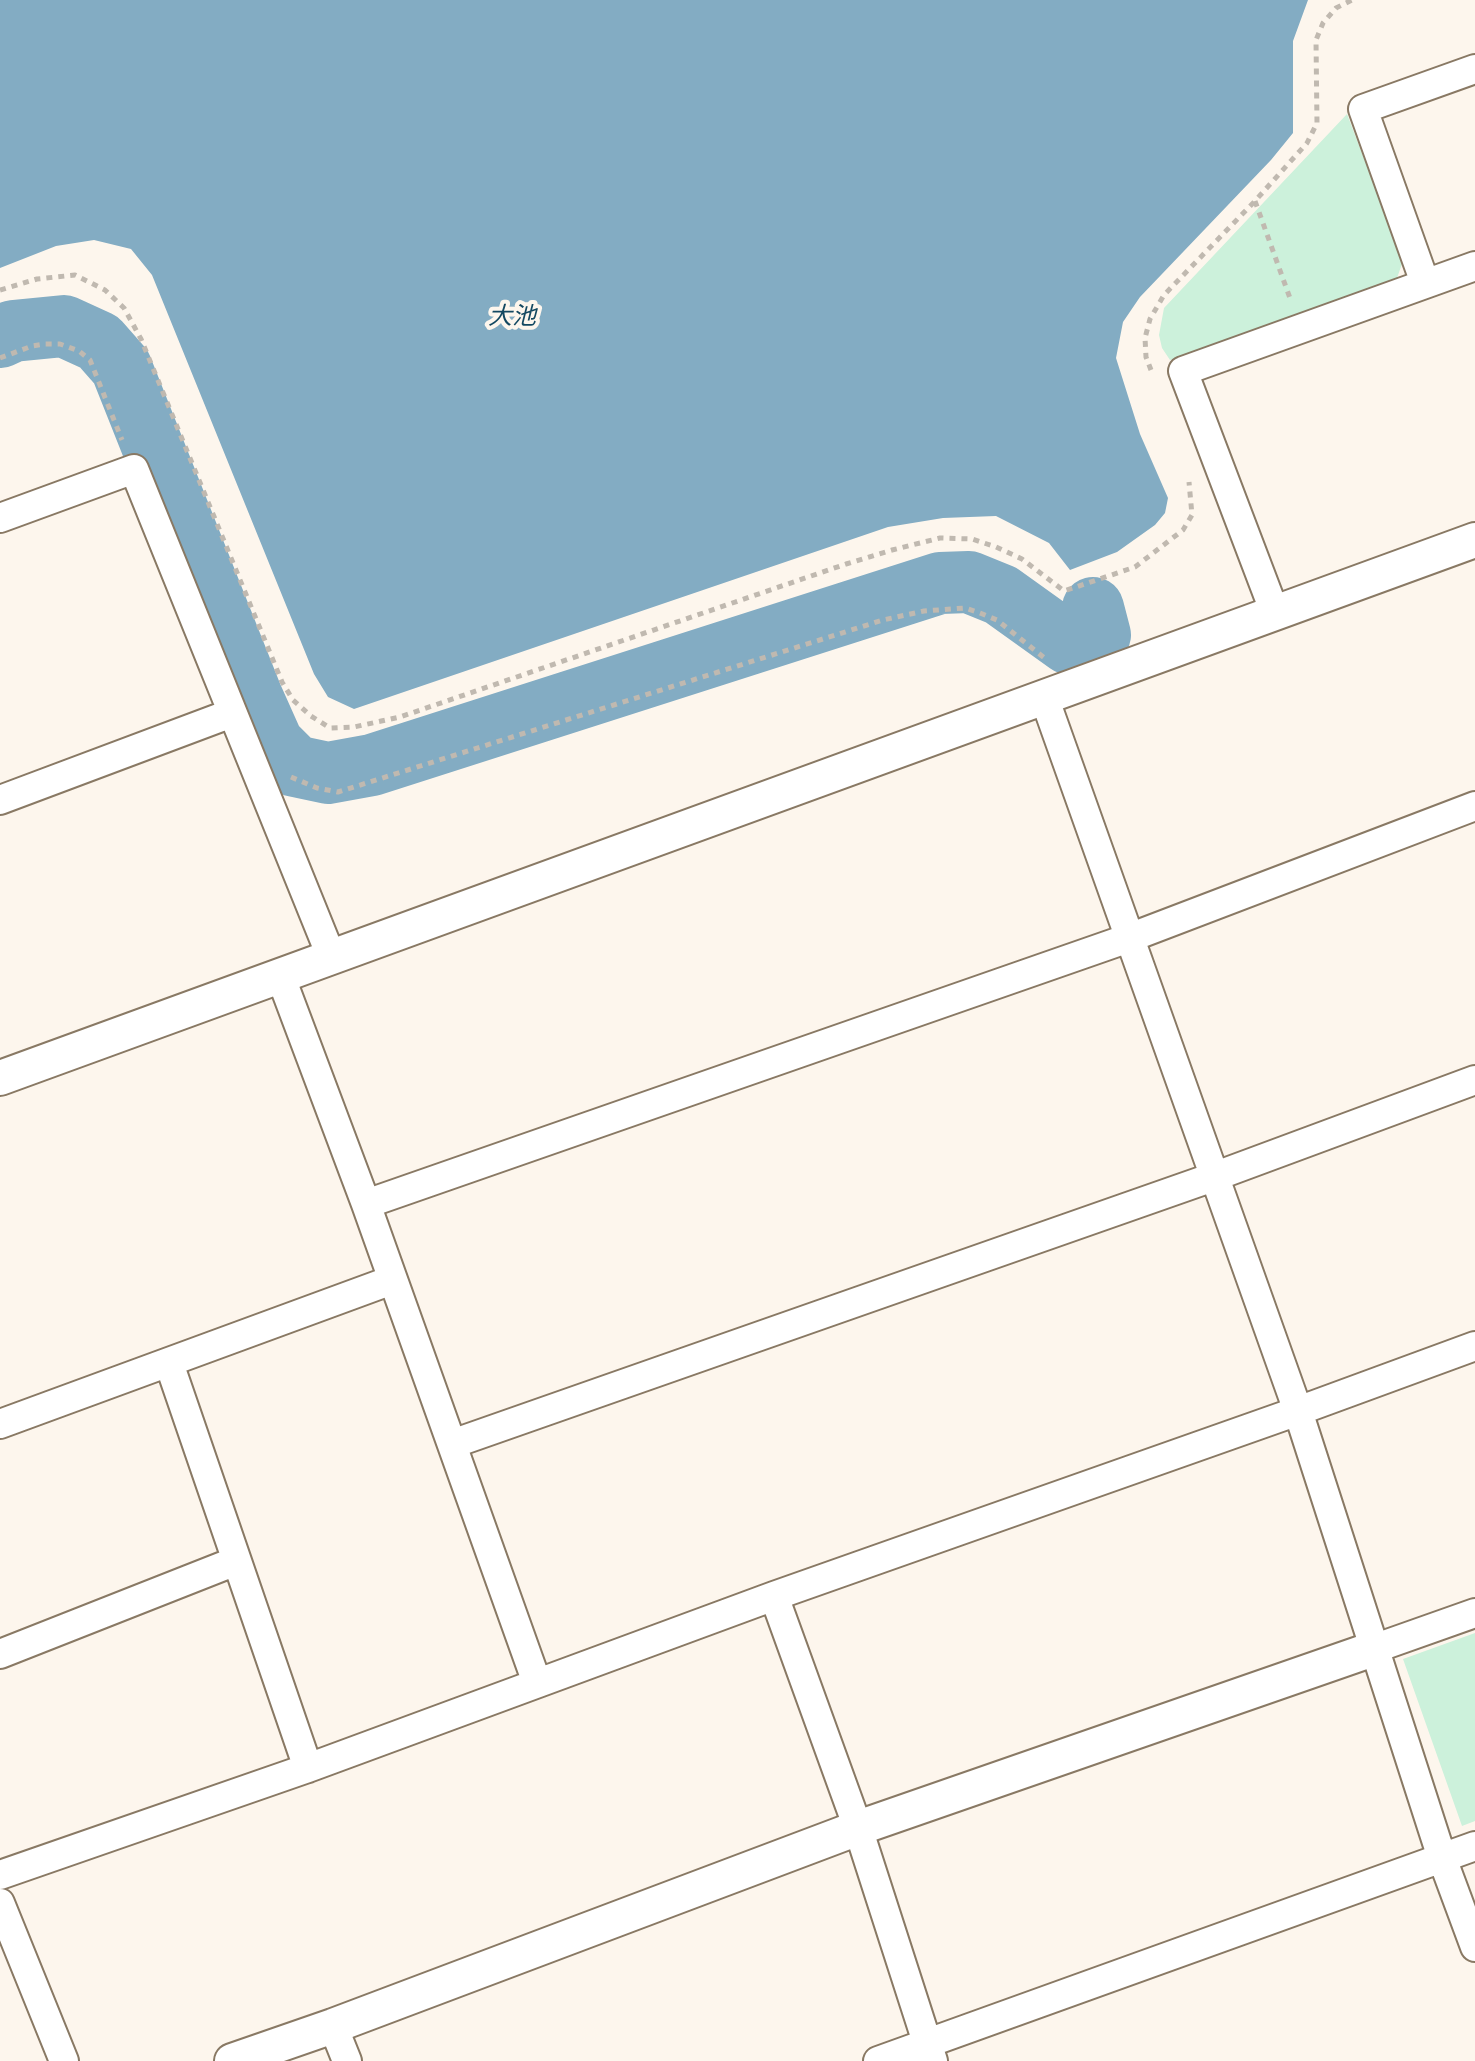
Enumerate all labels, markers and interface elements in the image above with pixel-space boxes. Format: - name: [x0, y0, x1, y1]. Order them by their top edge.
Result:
- water label: 大池: [488, 303, 536, 331]

